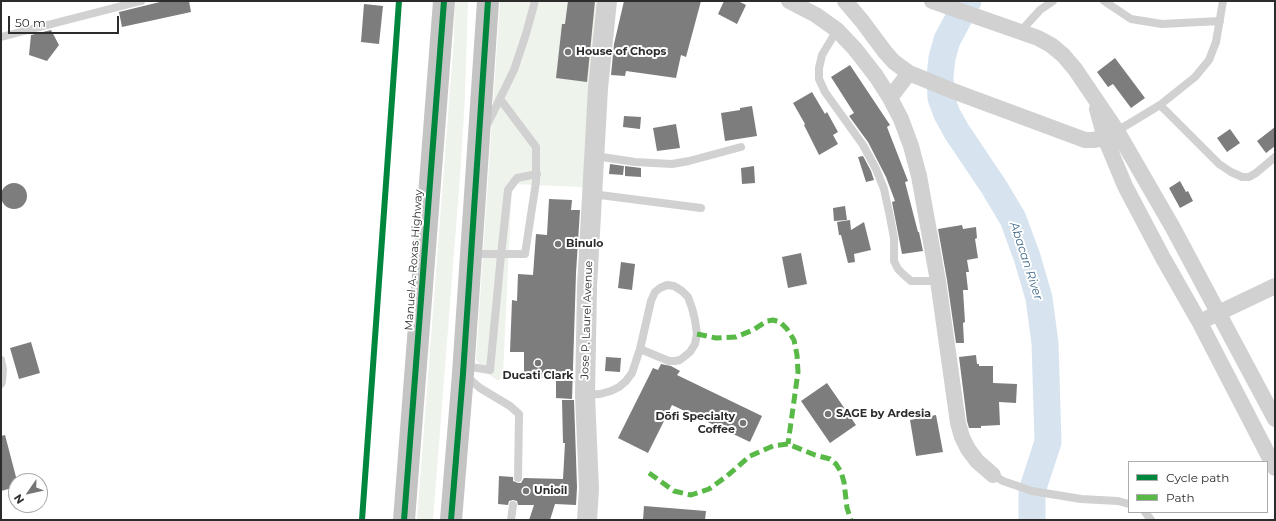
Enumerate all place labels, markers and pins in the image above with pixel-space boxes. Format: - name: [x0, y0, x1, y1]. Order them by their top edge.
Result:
- place label: House of Chops: [576, 45, 666, 59]
- marker: House of Chops: [563, 47, 573, 57]
- place label: Binulo: [566, 237, 603, 251]
- marker: Binulo: [553, 239, 563, 249]
- marker: Ducati Clark: [533, 358, 543, 368]
- place label: Ducati Clark: [502, 369, 574, 383]
- place label: SAGE by Ardesia: [836, 407, 931, 421]
- marker: SAGE by Ardesia: [823, 409, 833, 419]
- place label: Dōfi Specialty Coffee: [655, 410, 735, 436]
- marker: Dōfi Specialty Coffee: [738, 418, 748, 428]
- place label: Unioil: [534, 484, 567, 498]
- marker: Unioil: [521, 486, 531, 496]

